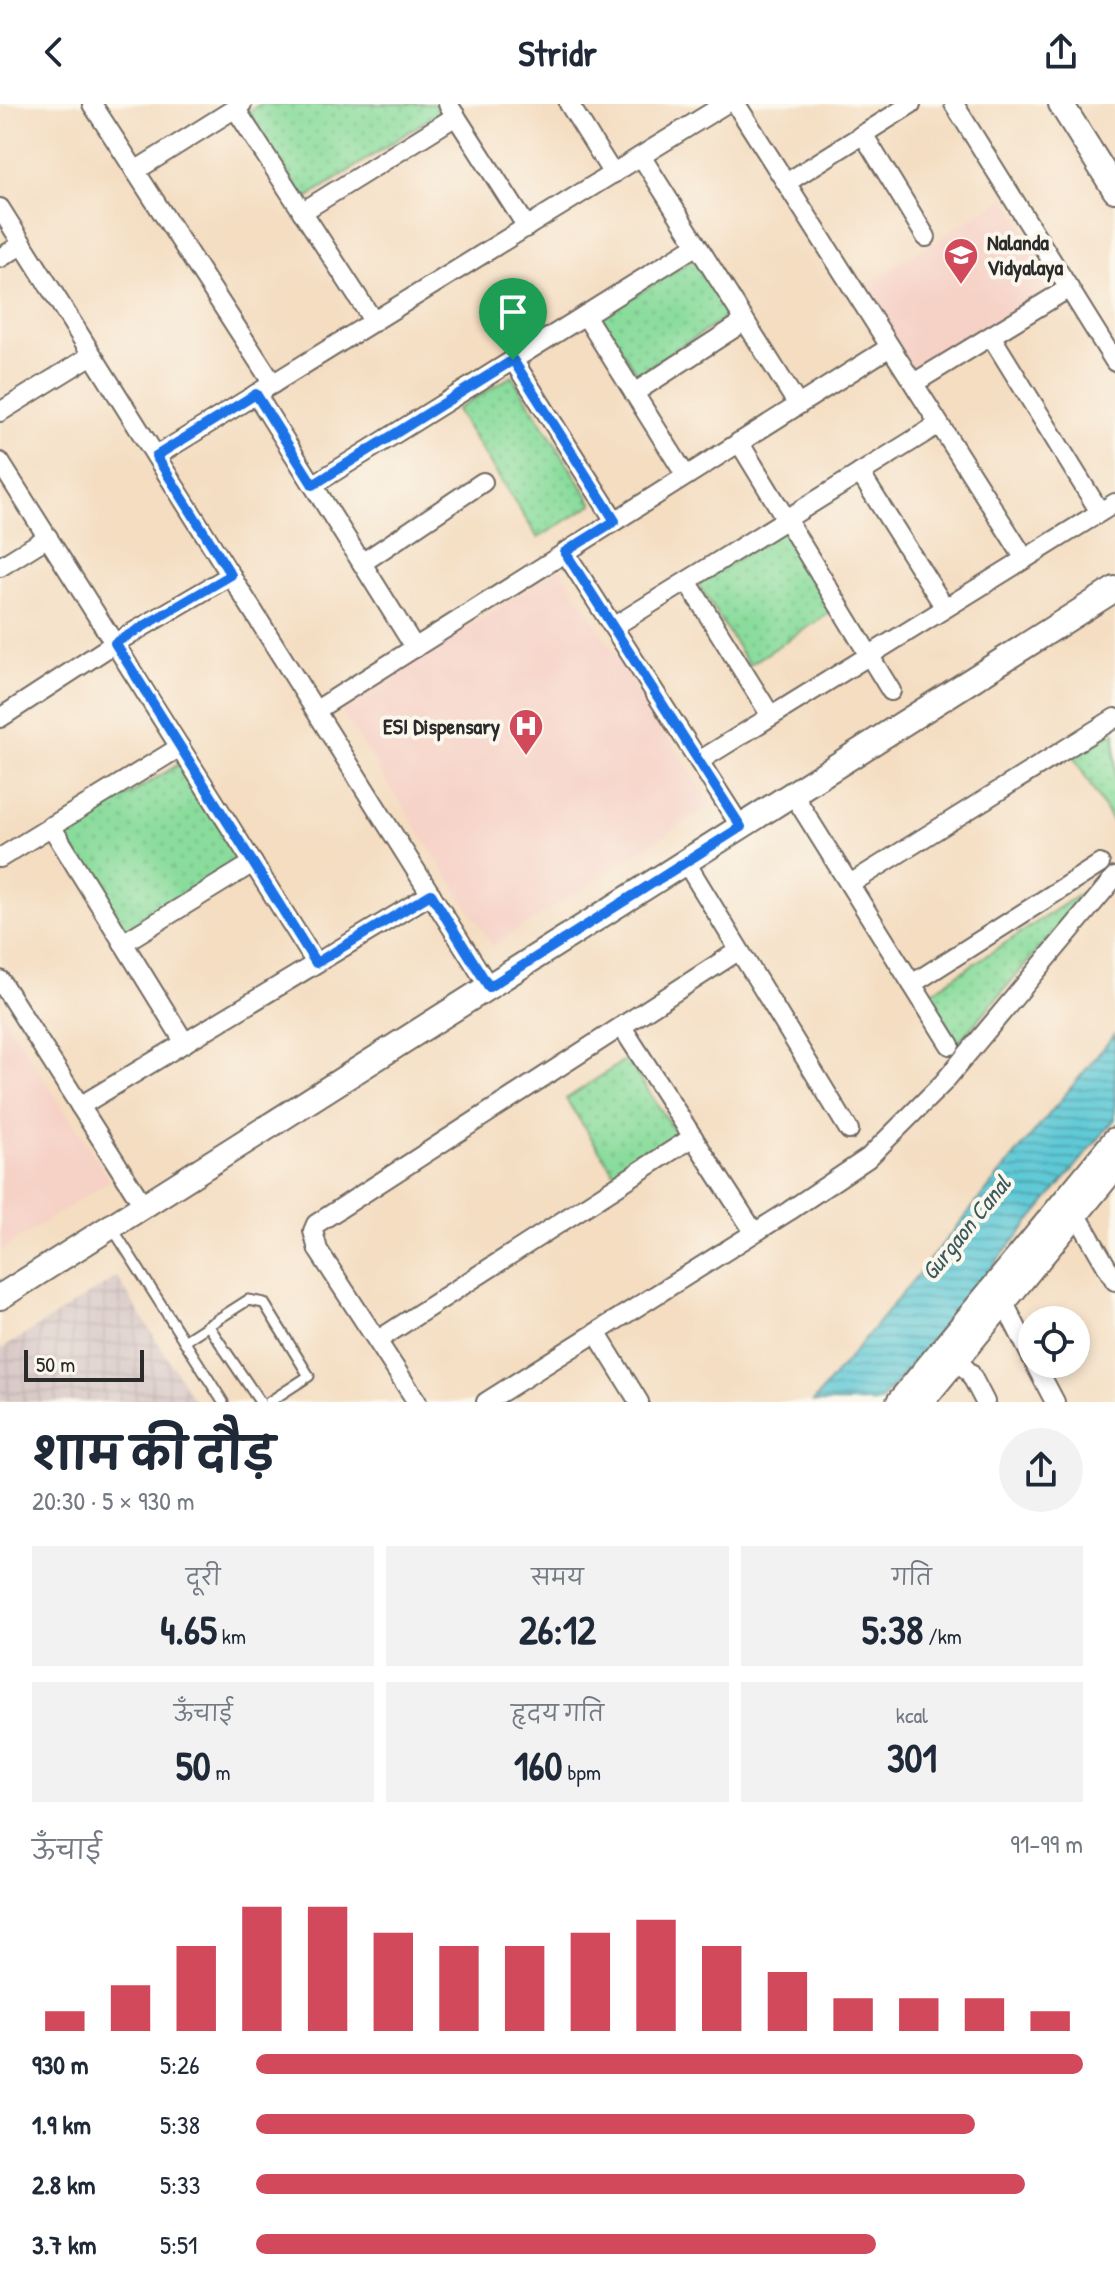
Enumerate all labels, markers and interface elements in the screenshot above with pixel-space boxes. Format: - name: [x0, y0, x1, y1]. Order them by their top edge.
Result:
- text: Stridr: [518, 28, 597, 77]
- icon: back: [32, 30, 76, 74]
- icon: share: [1039, 30, 1083, 74]
- place label: Nalanda Vidyalaya: [987, 227, 1064, 283]
- school or university icon: Nalanda Vidyalaya: [942, 236, 980, 286]
- pin: [479, 278, 547, 360]
- icon: arrive: [491, 290, 535, 334]
- hospital icon: ESI Dispensary: [507, 707, 545, 757]
- place label: ESI Dispensary: [383, 711, 501, 742]
- water label: Gurgaon Canal: [913, 1167, 1019, 1287]
- map controls: [1018, 1306, 1090, 1378]
- button: locate: [1018, 1306, 1090, 1378]
- scale bar: [24, 1346, 144, 1382]
- text: 50 m: [36, 1349, 75, 1379]
- text: शाम की दौड़: [32, 1423, 275, 1483]
- button: share: [999, 1428, 1083, 1512]
- text: 20:30 · 5 × 930 m: [32, 1483, 195, 1518]
- text: दूरी: [186, 1562, 220, 1592]
- text: समय: [531, 1562, 584, 1592]
- text: गति: [892, 1562, 932, 1592]
- text: 4.65: [160, 1602, 217, 1656]
- text: 26:12: [519, 1602, 596, 1656]
- text: 5:38: [862, 1602, 923, 1656]
- text: km: [217, 1621, 246, 1651]
- text: /km: [923, 1621, 962, 1651]
- text: ऊँचाई: [174, 1698, 233, 1728]
- text: हृदय गति: [511, 1698, 604, 1728]
- text: kcal: [896, 1700, 928, 1730]
- text: 301: [887, 1730, 937, 1784]
- text: 50: [176, 1738, 211, 1792]
- text: 160: [514, 1738, 562, 1792]
- text: m: [211, 1757, 231, 1787]
- text: bpm: [562, 1757, 601, 1787]
- text: 91–99 m: [1010, 1826, 1083, 1861]
- text: ऊँचाई: [32, 1832, 102, 1867]
- text: 930 m: [32, 2047, 89, 2082]
- text: 5:26: [160, 2047, 200, 2082]
- text: 1.9 km: [32, 2107, 91, 2142]
- text: 5:38: [160, 2107, 200, 2142]
- text: 2.8 km: [32, 2167, 95, 2202]
- text: 5:33: [160, 2167, 200, 2202]
- text: 3.7 km: [32, 2227, 97, 2262]
- text: 5:51: [160, 2227, 197, 2262]

